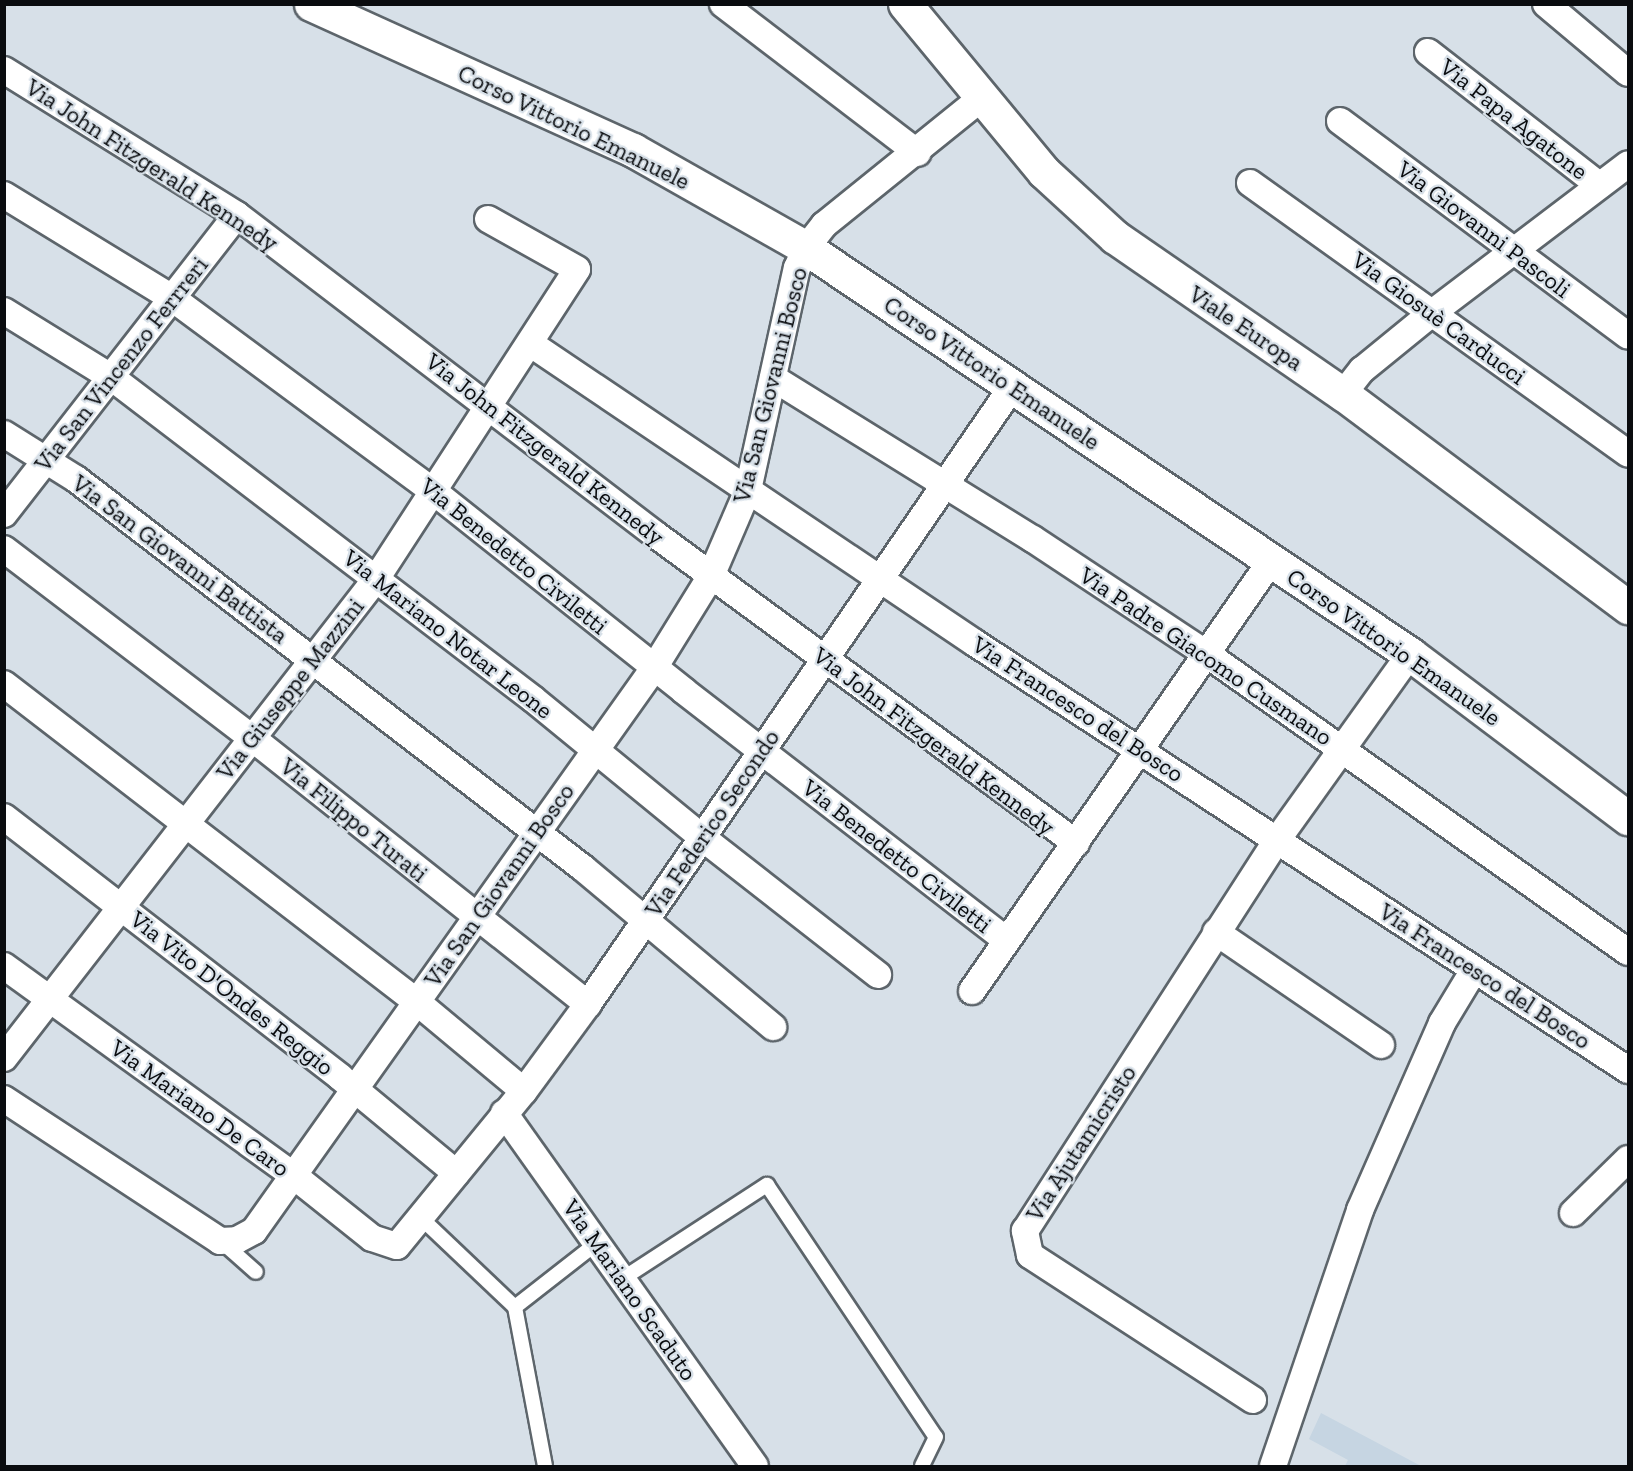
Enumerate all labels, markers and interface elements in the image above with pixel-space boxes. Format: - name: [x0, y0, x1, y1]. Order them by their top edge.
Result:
- street label: Via Papa Agatone: [1434, 52, 1594, 186]
- street label: Corso Vittorio Emanuele: [453, 58, 695, 196]
- street label: Via John Fitzgerald Kennedy: [20, 72, 284, 258]
- street label: Via Giovanni Pascoli: [1392, 154, 1576, 304]
- street label: Via Giosuè Carducci: [1346, 245, 1532, 391]
- street label: Via San Vincenzo Ferrreri: [28, 251, 214, 477]
- street label: Via San Giovanni Bosco: [727, 264, 813, 506]
- street label: Viale Europa: [1184, 279, 1308, 377]
- street label: Corso Vittorio Emanuele: [878, 290, 1106, 456]
- street label: Via John Fitzgerald Kennedy: [420, 347, 670, 551]
- street label: Via San Giovanni Battista: [66, 468, 294, 650]
- street label: Via Benedetto Civiletti: [415, 472, 613, 640]
- street label: Via Mariano Notar Leone: [337, 543, 559, 725]
- street label: Via Padre Giacomo Cusmano: [1074, 561, 1338, 751]
- street label: Corso Vittorio Emanuele: [1281, 562, 1507, 732]
- street label: Via Giuseppe Mazzini: [210, 592, 370, 786]
- street label: Via Francesco del Bosco: [967, 630, 1189, 788]
- street label: Via John Fitzgerald Kennedy: [807, 641, 1061, 841]
- street label: Via Federico Secondo: [639, 724, 785, 922]
- street label: Via Filippo Turati: [274, 752, 434, 888]
- street label: Via Benedetto Civiletti: [796, 773, 998, 939]
- street label: Via San Giovanni Bosco: [418, 778, 580, 992]
- street label: Via Francesco del Bosco: [1374, 897, 1596, 1055]
- street label: Via Vito D'Ondes Reggio: [124, 904, 340, 1082]
- street label: Via Mariano De Caro: [105, 1033, 295, 1183]
- street label: Via Ajutamicristo: [1020, 1059, 1142, 1227]
- street label: Via Mariano Scaduto: [557, 1194, 703, 1386]

